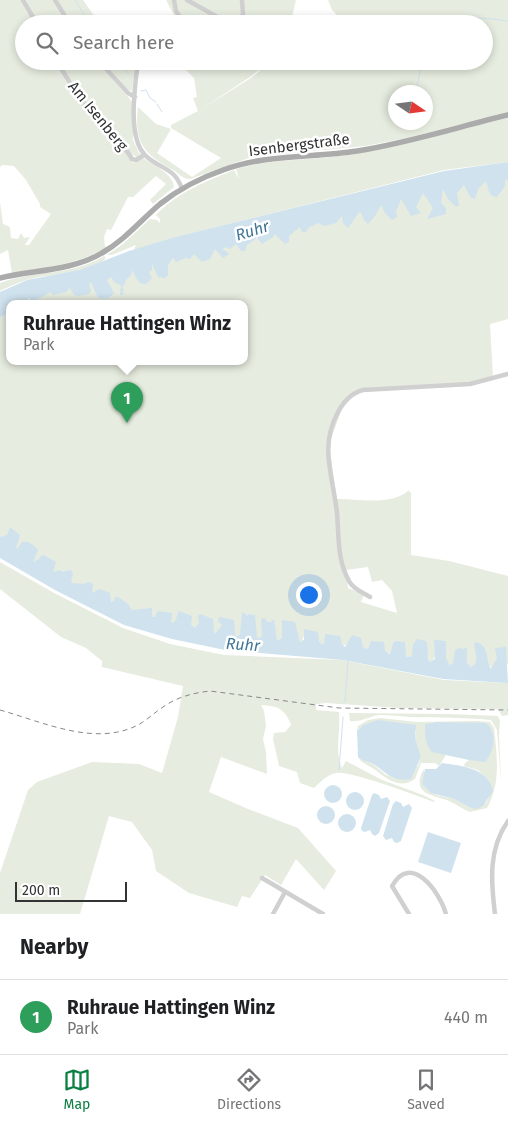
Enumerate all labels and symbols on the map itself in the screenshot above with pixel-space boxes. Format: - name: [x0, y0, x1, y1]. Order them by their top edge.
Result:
- street label: Am Isenberg: [64, 78, 132, 155]
- north arrow: [388, 85, 433, 130]
- street label: Isenbergstraße: [247, 130, 351, 160]
- water label: Ruhr: [233, 216, 272, 245]
- pin: 1: [111, 382, 143, 423]
- your location: [296, 582, 322, 608]
- water label: Ruhr: [225, 634, 262, 655]
- scale bar: [15, 879, 128, 902]

